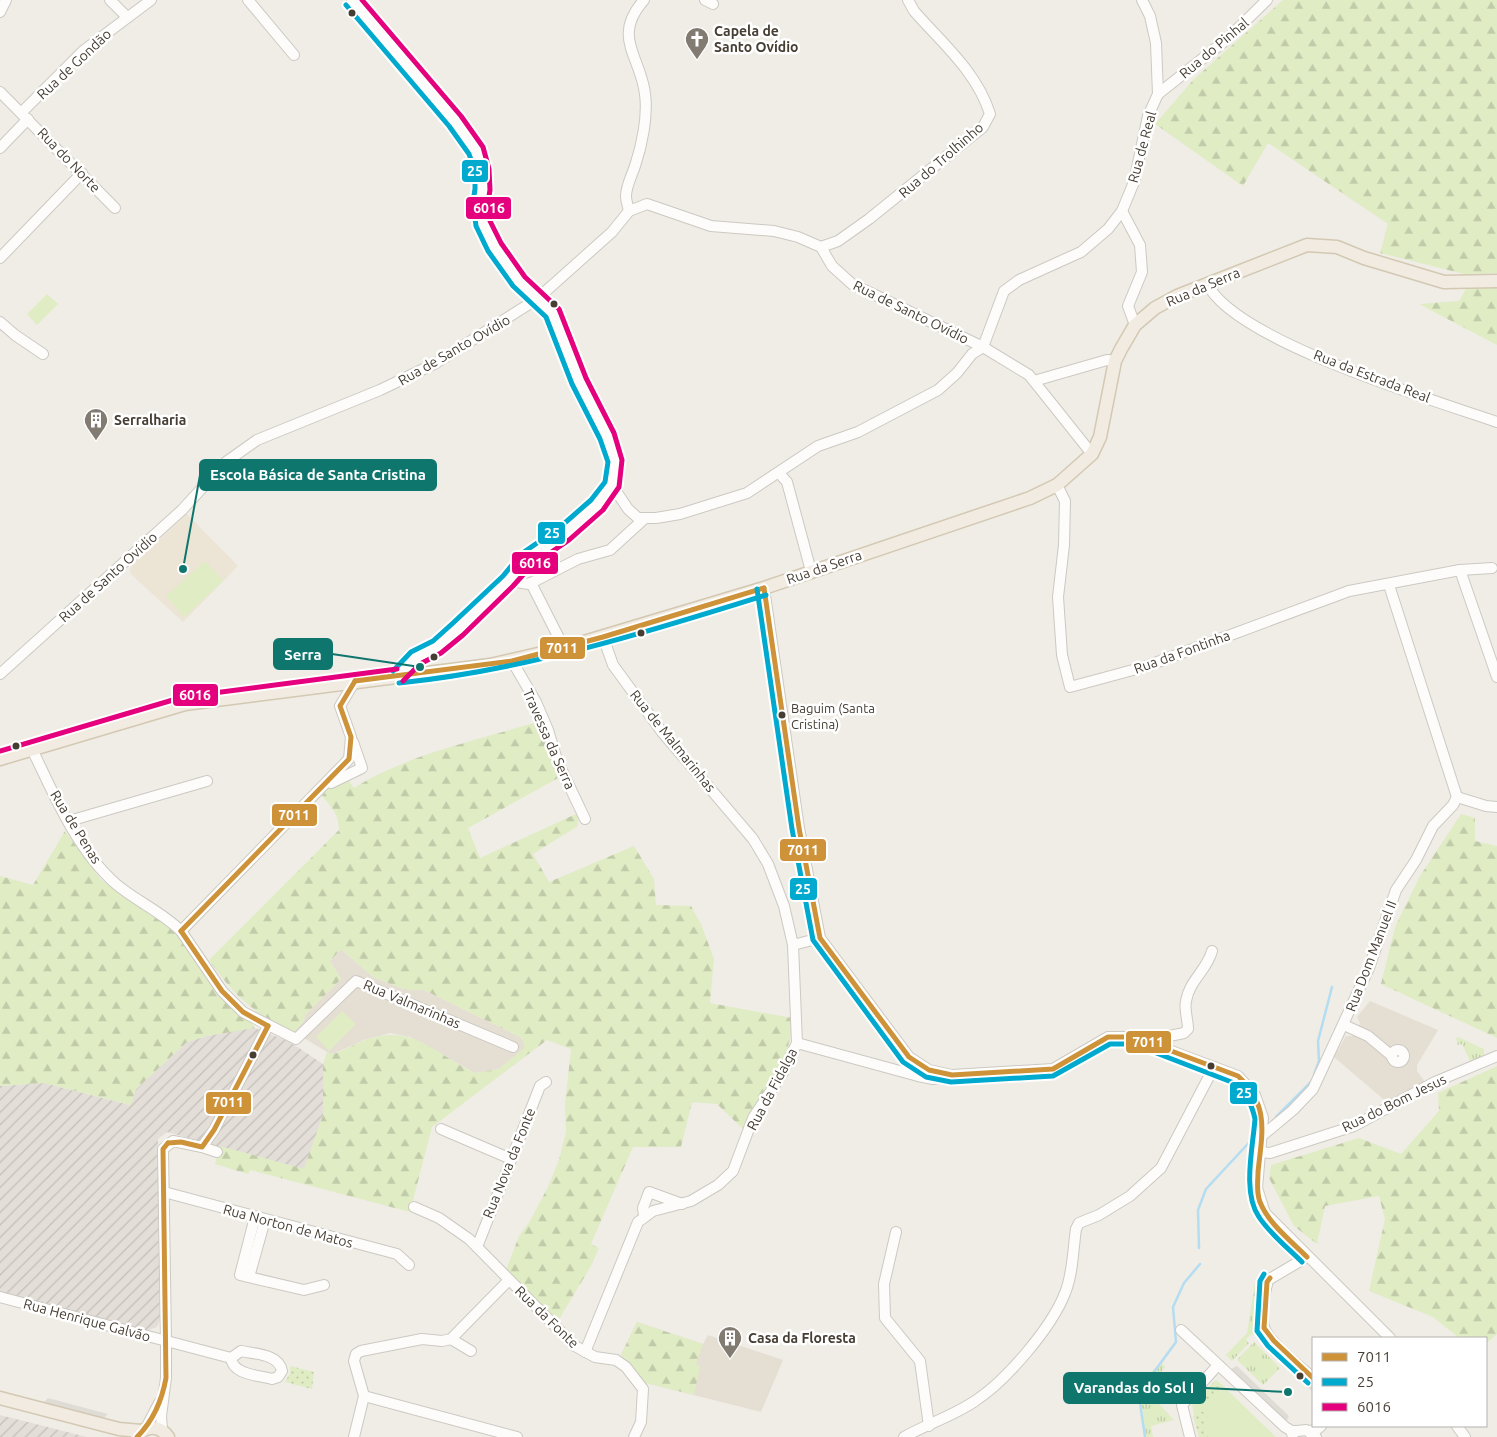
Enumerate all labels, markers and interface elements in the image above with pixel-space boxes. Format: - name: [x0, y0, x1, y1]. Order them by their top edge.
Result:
- unlabelled marker: [347, 8, 357, 18]
- street label: Rua do Pinhal: [1176, 14, 1252, 82]
- place label: Capela de Santo Ovídio: [714, 23, 799, 55]
- street label: Rua de Gondão: [34, 26, 114, 102]
- church icon: Capela de Santo Ovídio: [684, 26, 710, 60]
- street label: Rua de Real: [1125, 109, 1159, 185]
- street label: Rua do Trolhinho: [895, 119, 987, 201]
- street label: Rua do Norte: [34, 124, 104, 196]
- line badge: 25: [461, 159, 489, 183]
- text: 25: [467, 163, 483, 179]
- line badge: 6016: [465, 196, 512, 220]
- text: 6016: [473, 200, 505, 216]
- street label: Rua da Serra: [1164, 264, 1242, 310]
- street label: Rua de Santo Ovídio: [851, 277, 971, 347]
- unlabelled marker: [549, 299, 559, 309]
- street label: Rua de Santo Ovídio: [395, 311, 513, 389]
- street label: Rua da Estrada Real: [1311, 346, 1433, 406]
- building icon: Serralharia: [83, 407, 109, 441]
- place label: Serralharia: [114, 412, 186, 428]
- callout: Escola Básica de Santa Cristina: [200, 460, 436, 490]
- text: Escola Básica de Santa Cristina: [210, 466, 426, 483]
- line badge: 25: [537, 521, 566, 545]
- text: 25: [544, 525, 560, 541]
- street label: Rua de Santo Ovídio: [56, 529, 160, 625]
- street label: Rua da Serra: [784, 547, 864, 587]
- line badge: 6016: [511, 551, 559, 575]
- text: 6016: [519, 555, 551, 571]
- street label: Rua da Fontinha: [1132, 627, 1232, 677]
- unlabelled marker: [636, 628, 646, 638]
- line badge: 7011: [539, 636, 586, 660]
- callout: Serra: [274, 639, 332, 669]
- text: 7011: [546, 640, 578, 656]
- text: Serra: [284, 646, 322, 663]
- unlabelled marker: [429, 652, 439, 662]
- line badge: 6016: [172, 683, 219, 707]
- street label: Travessa da Serra: [520, 686, 578, 792]
- text: 6016: [179, 687, 211, 703]
- street label: Rua de Malmarinhas: [627, 687, 719, 795]
- place label: Baguim (Santa Cristina): [791, 701, 875, 732]
- marker: Baguim (Santa Cristina): [777, 710, 787, 720]
- unlabelled marker: [11, 741, 21, 751]
- street label: Rua de Penas: [47, 787, 105, 867]
- line badge: 7011: [271, 803, 318, 827]
- text: 7011: [278, 807, 310, 823]
- line badge: 7011: [779, 838, 827, 862]
- text: 7011: [787, 842, 819, 858]
- line badge: 25: [789, 877, 818, 901]
- text: 25: [795, 881, 811, 897]
- street label: Rua Dom Manuel II: [1342, 898, 1400, 1014]
- street label: Rua Valmarinhas: [361, 976, 463, 1032]
- line badge: 7011: [1125, 1030, 1172, 1054]
- text: 7011: [1132, 1034, 1164, 1050]
- street label: Rua da Fidalga: [744, 1045, 800, 1133]
- unlabelled marker: [248, 1050, 258, 1060]
- unlabelled marker: [1206, 1061, 1216, 1071]
- street label: Rua do Bom Jesus: [1339, 1071, 1449, 1135]
- line badge: 25: [1229, 1081, 1258, 1105]
- text: 25: [1236, 1085, 1252, 1101]
- line badge: 7011: [205, 1091, 252, 1115]
- text: 7011: [212, 1094, 244, 1110]
- street label: Rua Nova da Fonte: [480, 1105, 538, 1221]
- street label: Rua Norton de Matos: [221, 1201, 355, 1251]
- street label: Rua da Fonte: [512, 1283, 582, 1351]
- street label: Rua Henrique Galvão: [22, 1295, 152, 1345]
- building icon: Casa da Floresta: [717, 1325, 743, 1359]
- place label: Casa da Floresta: [748, 1330, 856, 1346]
- legend: [1312, 1337, 1487, 1427]
- text: 7011: [1357, 1348, 1391, 1365]
- unlabelled marker: [1295, 1371, 1305, 1381]
- callout: Varandas do Sol I: [1064, 1373, 1205, 1403]
- text: 25: [1357, 1373, 1374, 1390]
- text: Varandas do Sol I: [1074, 1379, 1194, 1396]
- text: 6016: [1357, 1398, 1391, 1415]

